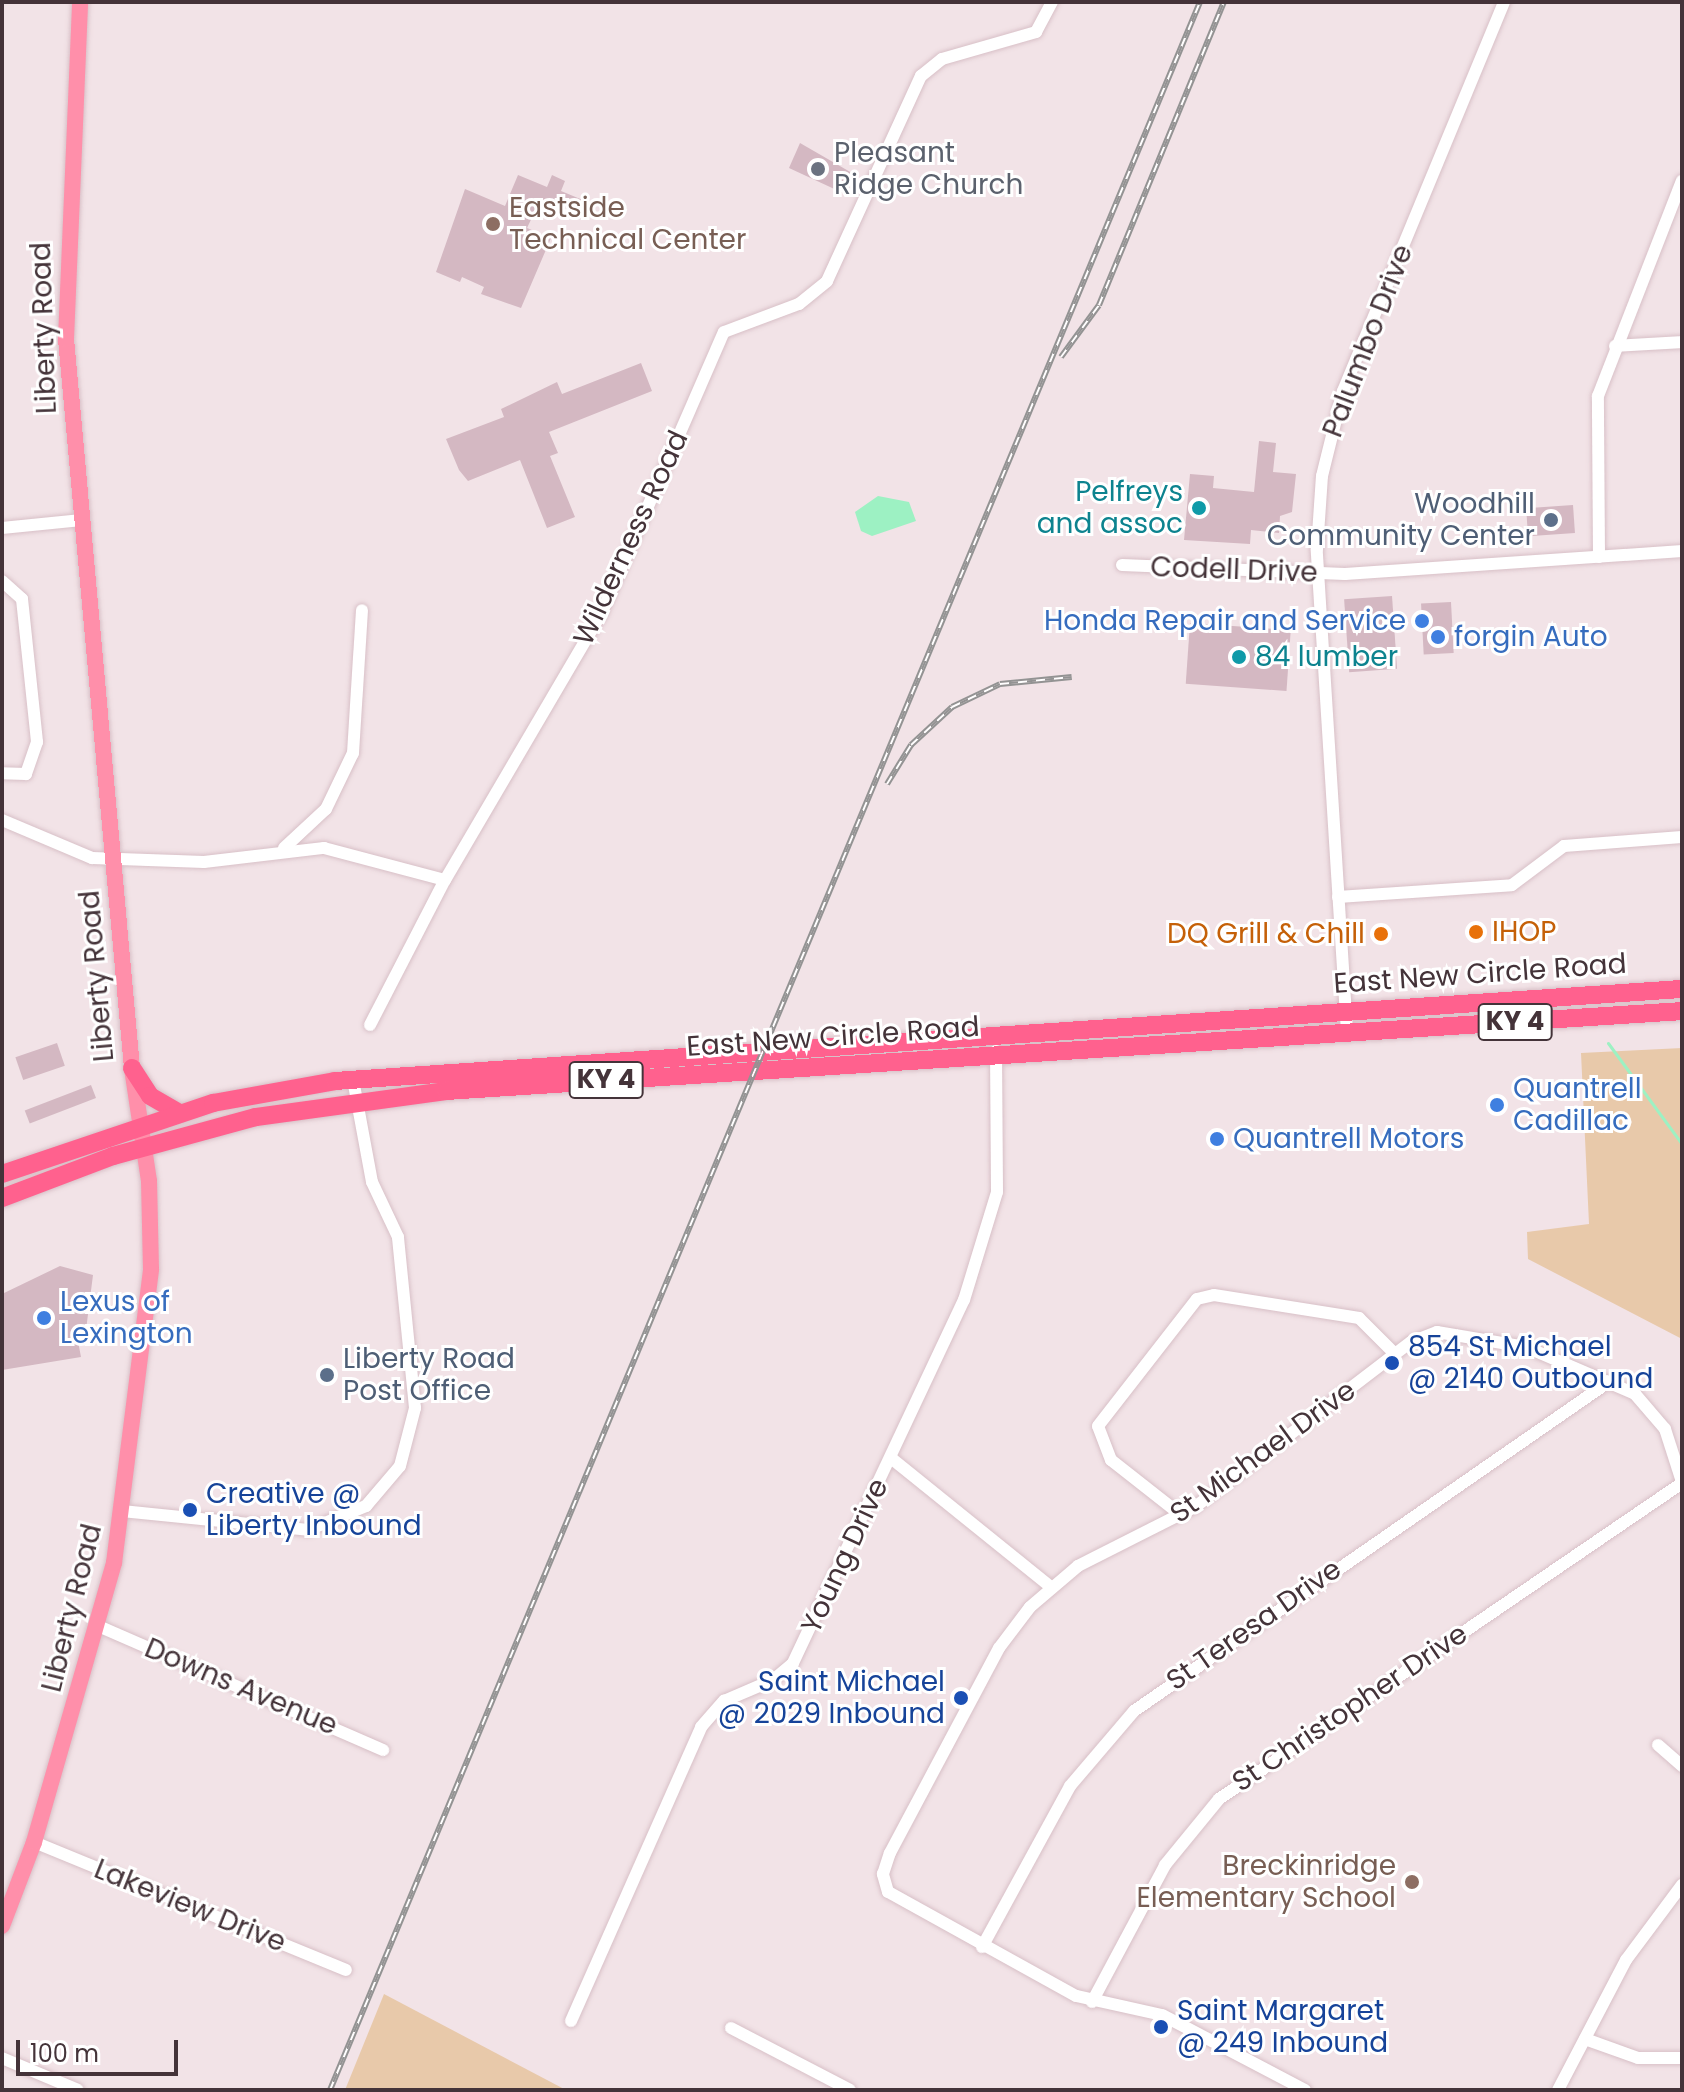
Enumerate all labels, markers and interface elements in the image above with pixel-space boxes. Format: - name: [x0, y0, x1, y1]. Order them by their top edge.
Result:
- place label: Pleasant Ridge Church: [834, 136, 1023, 202]
- marker: Pleasant Ridge Church: [809, 160, 827, 178]
- place label: Eastside Technical Center: [509, 191, 746, 257]
- marker: Eastside Technical Center: [484, 215, 502, 233]
- street label: Palumbo Drive: [1316, 240, 1420, 442]
- street label: Liberty Road: [24, 241, 64, 415]
- street label: Wilderness Road: [567, 425, 695, 651]
- place label: Pelfreys and assoc: [1037, 475, 1183, 541]
- place label: Woodhill Community Center: [1267, 487, 1535, 553]
- marker: Pelfreys and assoc: [1190, 499, 1208, 517]
- marker: Woodhill Community Center: [1542, 511, 1560, 529]
- street label: Codell Drive: [1150, 550, 1318, 590]
- place label: Honda Repair and Service: [1044, 604, 1406, 638]
- marker: Honda Repair and Service: [1413, 612, 1431, 630]
- place label: forgin Auto: [1454, 620, 1608, 654]
- marker: forgin Auto: [1429, 628, 1447, 646]
- place label: 84 lumber: [1255, 640, 1398, 674]
- marker: 84 lumber: [1230, 648, 1248, 666]
- street label: Liberty Road: [73, 889, 121, 1063]
- place label: IHOP: [1492, 915, 1556, 949]
- place label: DQ Grill & Chill: [1167, 917, 1365, 951]
- marker: IHOP: [1467, 923, 1485, 941]
- marker: DQ Grill & Chill: [1372, 925, 1390, 943]
- street label: East New Circle Road: [1332, 947, 1628, 1001]
- road number: KY 4: [1477, 1000, 1553, 1044]
- street label: East New Circle Road: [685, 1010, 981, 1064]
- road number: KY 4: [568, 1058, 644, 1102]
- place label: Quantrell Cadillac: [1513, 1072, 1642, 1138]
- marker: Quantrell Cadillac: [1488, 1096, 1506, 1114]
- place label: Quantrell Motors: [1233, 1122, 1464, 1156]
- marker: Quantrell Motors: [1208, 1130, 1226, 1148]
- place label: Lexus of Lexington: [60, 1285, 193, 1351]
- marker: Lexus of Lexington: [35, 1309, 53, 1327]
- place label: 854 St Michael @ 2140 Outbound: [1408, 1330, 1653, 1396]
- place label: Liberty Road Post Office: [343, 1342, 515, 1408]
- marker: 854 St Michael @ 2140 Outbound: [1383, 1354, 1401, 1372]
- marker: Liberty Road Post Office: [318, 1366, 336, 1384]
- street label: St Michael Drive: [1164, 1373, 1362, 1531]
- street label: Young Drive: [795, 1473, 895, 1639]
- place label: Creative @ Liberty Inbound: [206, 1477, 422, 1543]
- marker: Creative @ Liberty Inbound: [181, 1501, 199, 1519]
- street label: Liberty Road: [35, 1521, 109, 1695]
- street label: St Teresa Drive: [1160, 1552, 1348, 1698]
- street label: St Christopher Drive: [1226, 1617, 1474, 1799]
- street label: Downs Avenue: [140, 1631, 342, 1743]
- place label: Saint Michael @ 2029 Inbound: [718, 1665, 945, 1731]
- marker: Saint Michael @ 2029 Inbound: [952, 1689, 970, 1707]
- place label: Breckinridge Elementary School: [1136, 1849, 1396, 1915]
- street label: Lakeview Drive: [89, 1852, 291, 1960]
- marker: Breckinridge Elementary School: [1403, 1873, 1421, 1891]
- place label: Saint Margaret @ 249 Inbound: [1177, 1994, 1388, 2060]
- marker: Saint Margaret @ 249 Inbound: [1152, 2018, 1170, 2036]
- scale bar: [20, 2024, 182, 2074]
- text: 100 m: [30, 2037, 99, 2070]

